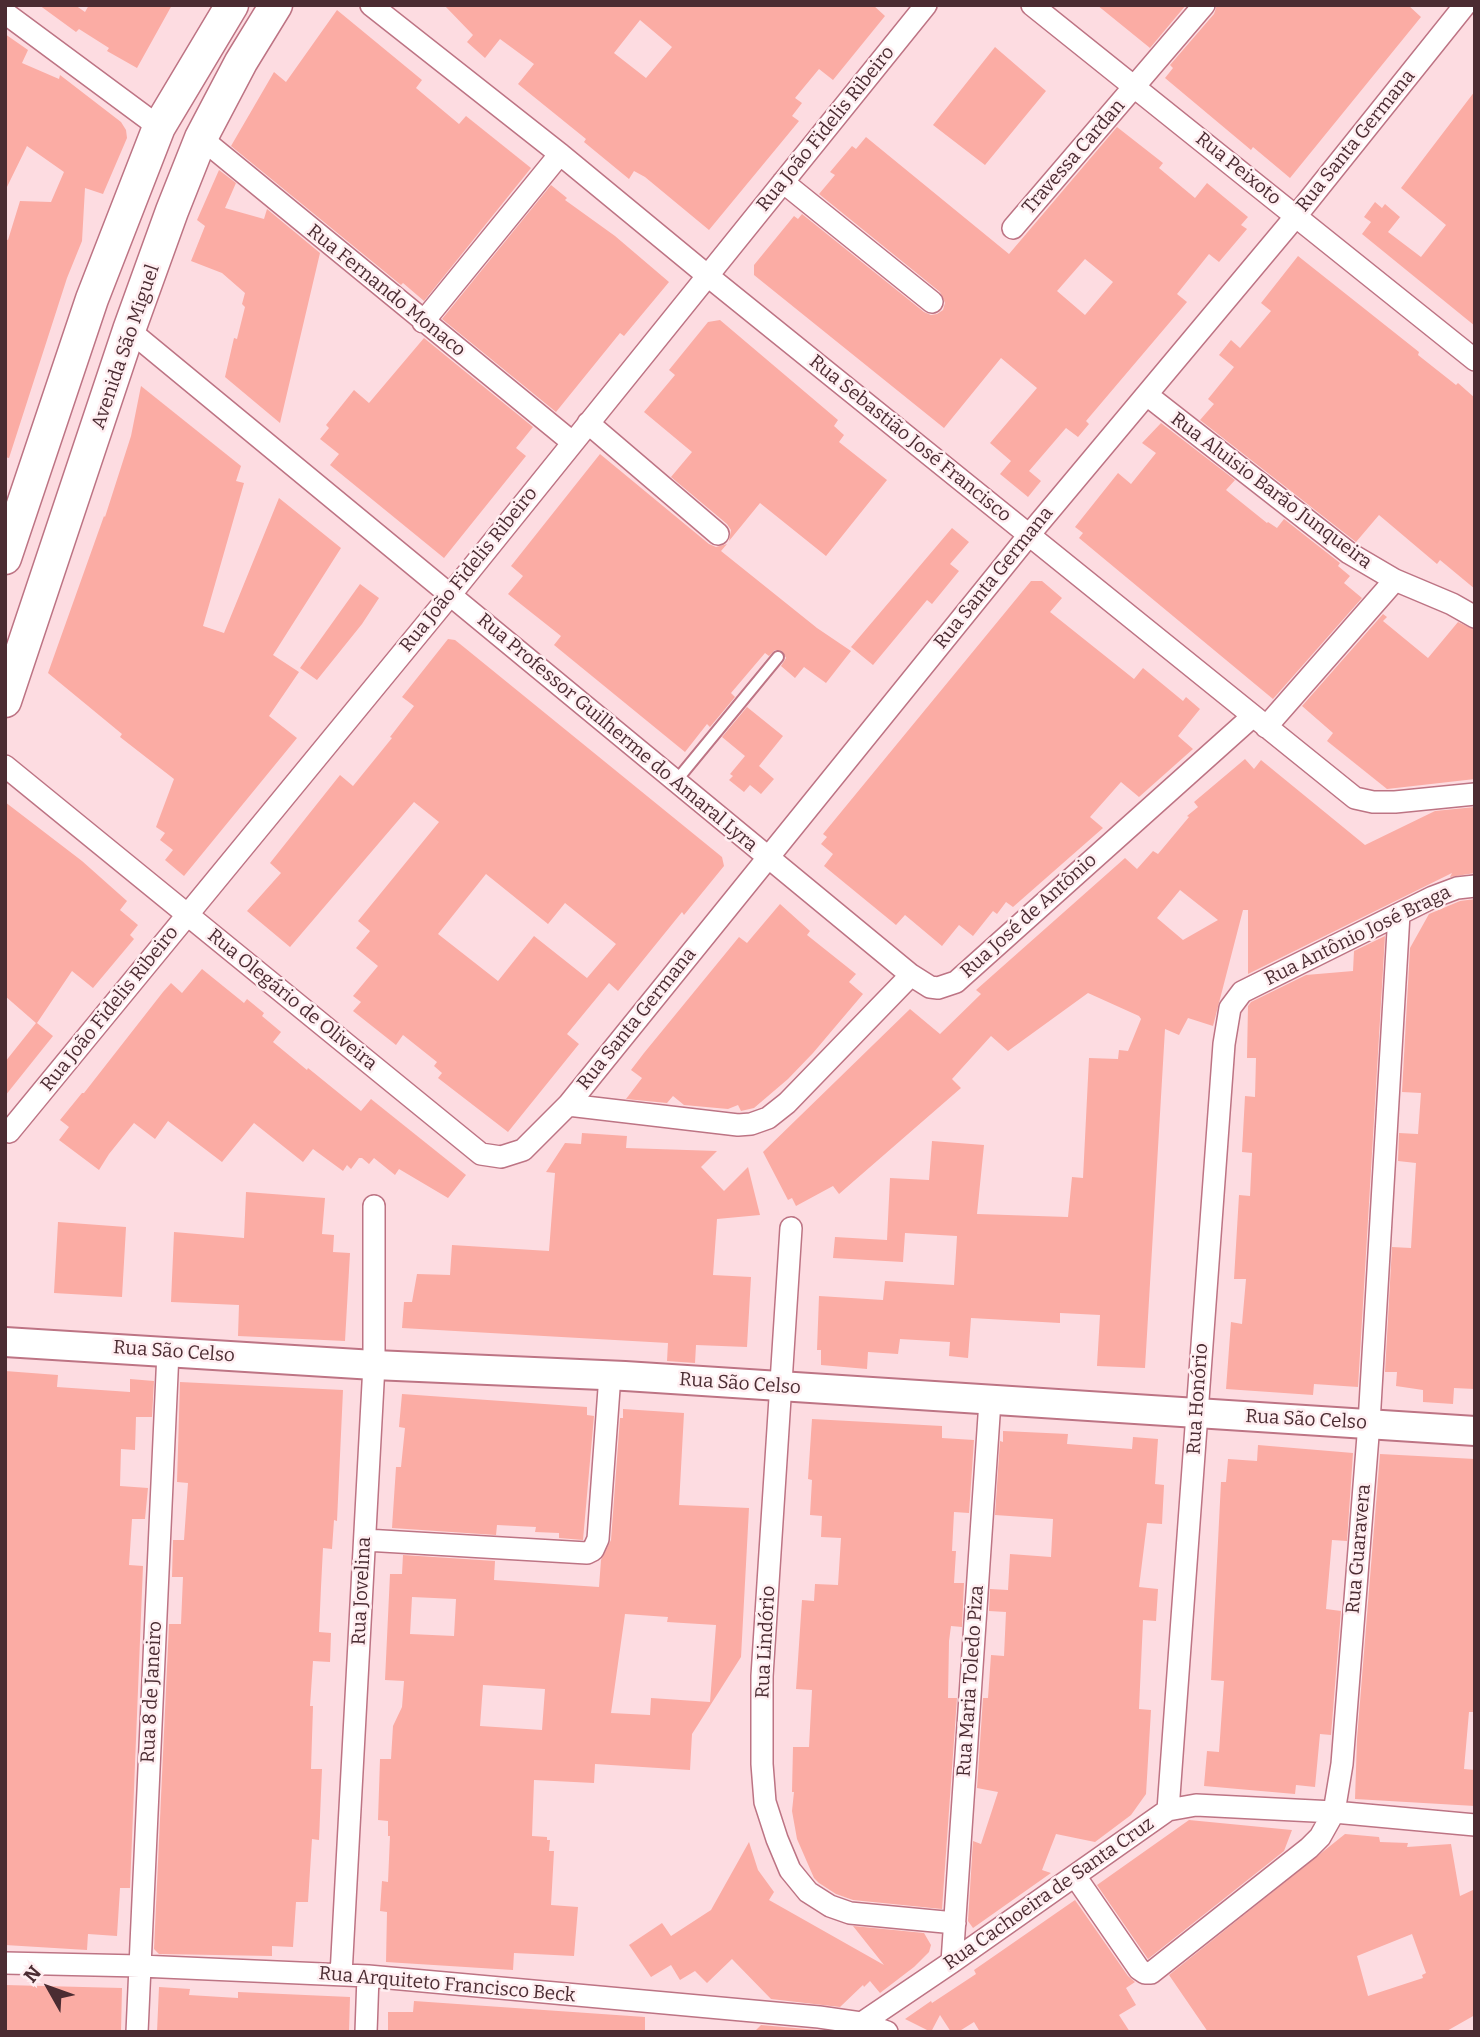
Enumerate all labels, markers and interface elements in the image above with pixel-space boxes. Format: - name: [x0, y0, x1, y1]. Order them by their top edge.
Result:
- street label: Rua João Fidelis Ribeiro: [752, 42, 900, 216]
- street label: Rua Santa Germana: [1292, 65, 1420, 217]
- street label: Travessa Cardan: [1018, 95, 1130, 219]
- street label: Rua Peixoto: [1191, 128, 1285, 210]
- street label: Rua Fernando Monaco: [302, 220, 470, 362]
- street label: Avenida São Miguel: [87, 262, 165, 432]
- street label: Rua Sebastião José Francisco: [805, 351, 1015, 527]
- street label: Rua Aluisio Barão Junqueira: [1166, 408, 1376, 574]
- street label: Rua João Fidelis Ribeiro: [395, 483, 543, 657]
- street label: Rua Santa Germana: [930, 502, 1058, 654]
- street label: Rua Professor Guilherme do Amaral Lyra: [472, 609, 762, 857]
- street label: Rua José de Antônio: [956, 849, 1102, 983]
- street label: Rua Antônio José Braga: [1261, 881, 1455, 991]
- street label: Rua João Fidelis Ribeiro: [36, 922, 184, 1096]
- street label: Rua Olegário de Oliveira: [203, 925, 381, 1075]
- street label: Rua Santa Germana: [573, 943, 701, 1095]
- street label: Rua São Celso: [112, 1336, 236, 1368]
- street label: Rua Honório: [1183, 1343, 1213, 1455]
- street label: Rua São Celso: [678, 1368, 802, 1400]
- street label: Rua São Celso: [1245, 1405, 1367, 1435]
- street label: Rua Guaravera: [1342, 1483, 1376, 1615]
- street label: Rua Jovelina: [348, 1536, 376, 1646]
- street label: Rua Maria Toledo Piza: [953, 1584, 989, 1778]
- street label: Rua Lindório: [752, 1585, 780, 1699]
- street label: Rua 8 de Janeiro: [137, 1620, 167, 1764]
- street label: Rua Cachoeira de Santa Cruz: [940, 1813, 1158, 1975]
- north arrow: [14, 1953, 84, 2023]
- text: N: [19, 1961, 46, 1987]
- street label: Rua Arquiteto Francisco Beck: [318, 1962, 576, 2008]

